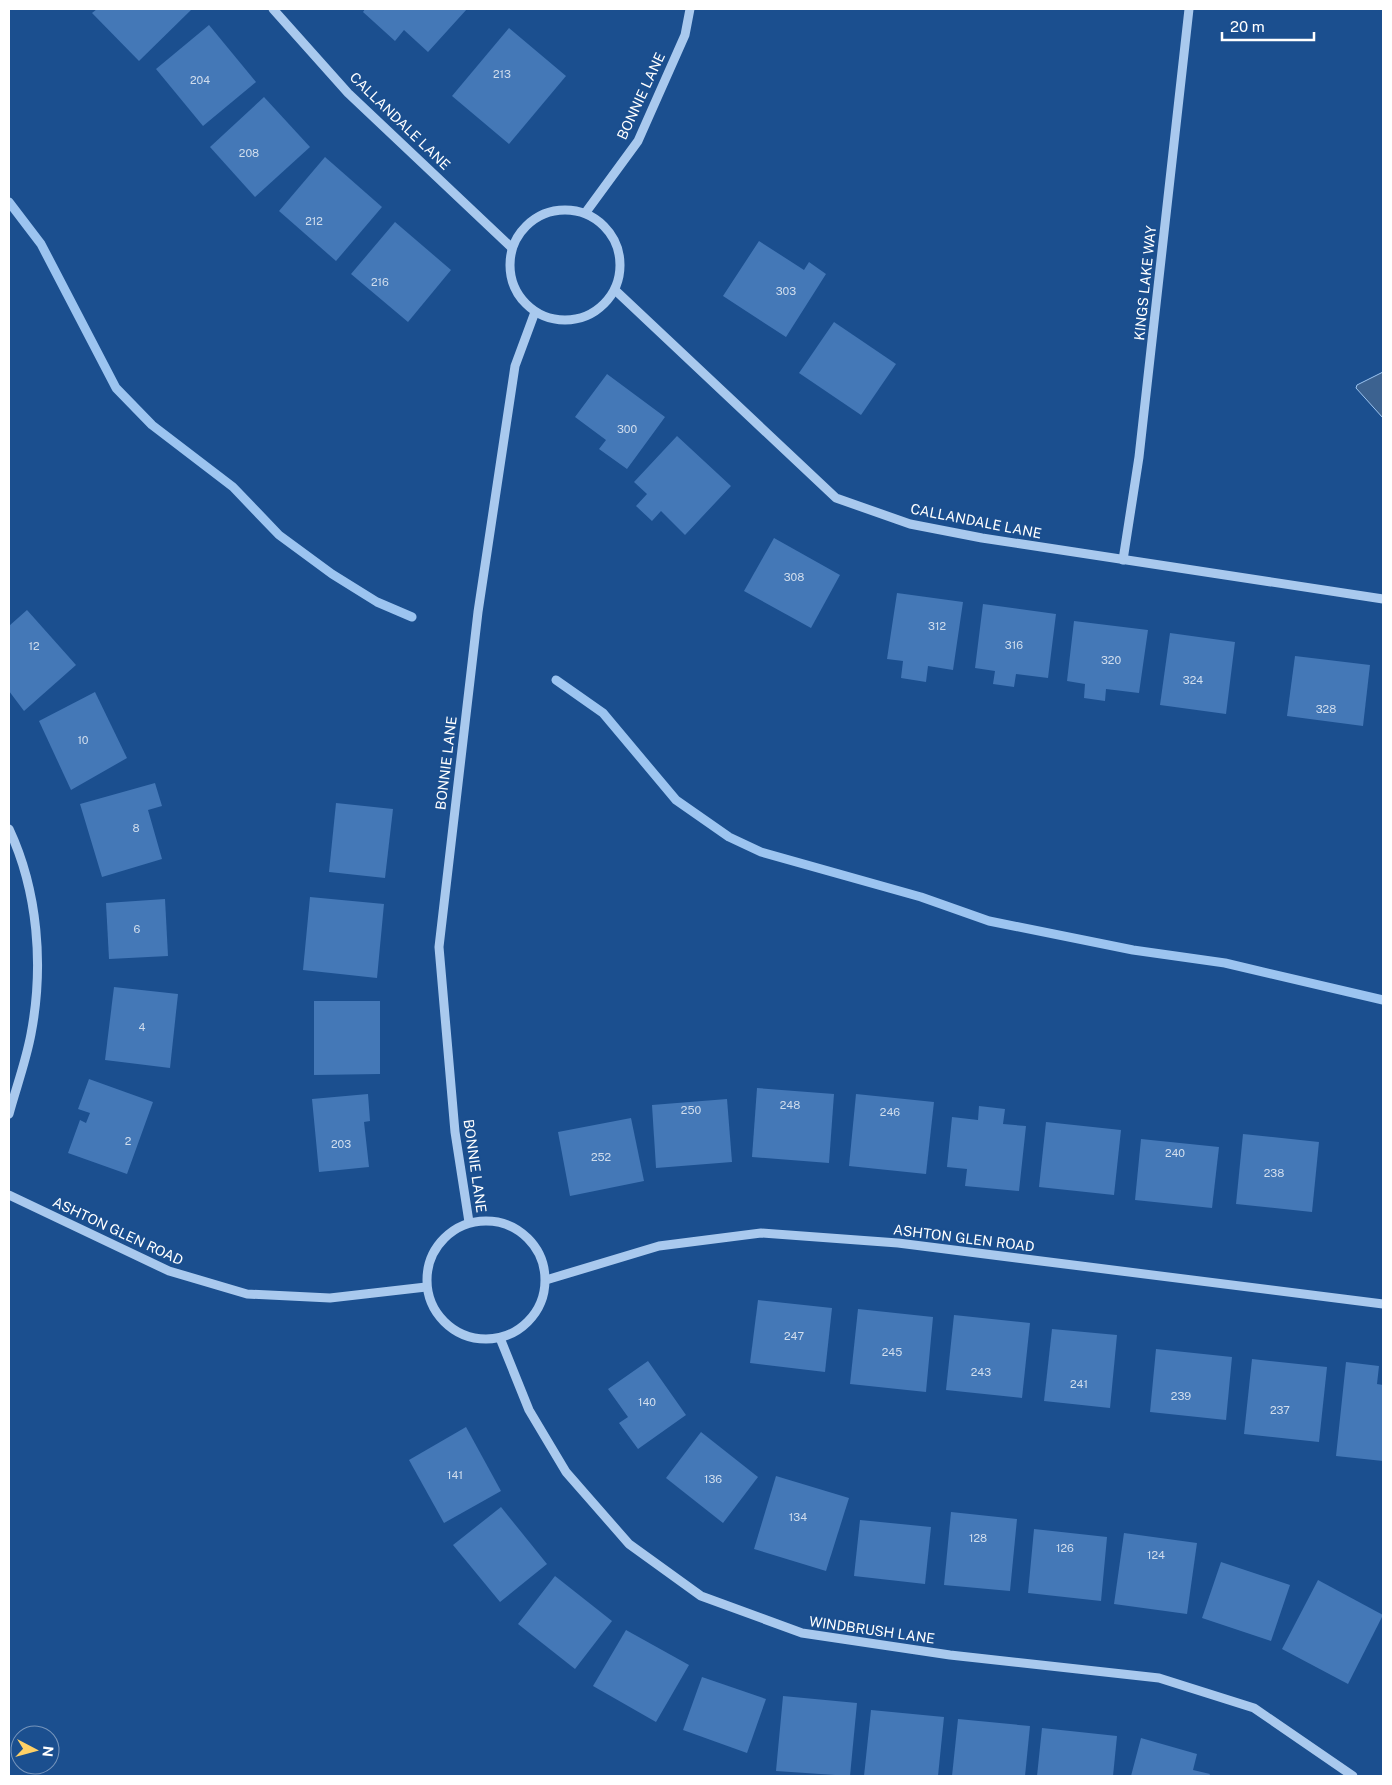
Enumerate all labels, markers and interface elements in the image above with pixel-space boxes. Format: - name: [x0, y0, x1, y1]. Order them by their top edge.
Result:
- scale bar: [1222, 10, 1314, 42]
- text: 20 m: [1230, 18, 1265, 35]
- street label: BONNIE LANE: [614, 50, 668, 142]
- house number: 213: [493, 68, 511, 80]
- street label: CALLANDALE LANE: [347, 69, 453, 173]
- house number: 204: [190, 74, 210, 86]
- house number: 208: [239, 147, 259, 159]
- house number: 212: [305, 215, 323, 227]
- street label: KINGS LAKE WAY: [1131, 224, 1159, 341]
- house number: 216: [371, 276, 389, 288]
- house number: 303: [776, 285, 796, 297]
- house number: 300: [617, 423, 637, 435]
- street label: CALLANDALE LANE: [909, 500, 1043, 542]
- house number: 308: [784, 571, 804, 583]
- house number: 312: [928, 620, 946, 632]
- house number: 316: [1005, 639, 1023, 651]
- house number: 12: [28, 640, 40, 652]
- house number: 320: [1101, 654, 1121, 666]
- house number: 324: [1183, 674, 1203, 686]
- house number: 328: [1316, 703, 1336, 715]
- street label: BONNIE LANE: [432, 715, 460, 811]
- house number: 10: [77, 734, 89, 746]
- house number: 8: [132, 822, 140, 834]
- house number: 6: [134, 923, 141, 935]
- house number: 4: [139, 1021, 146, 1033]
- house number: 248: [780, 1099, 800, 1111]
- house number: 250: [681, 1104, 701, 1116]
- house number: 246: [880, 1106, 900, 1118]
- street label: BONNIE LANE: [461, 1118, 489, 1214]
- house number: 2: [125, 1135, 132, 1147]
- house number: 203: [331, 1138, 351, 1150]
- house number: 240: [1165, 1147, 1185, 1159]
- house number: 252: [591, 1151, 612, 1163]
- house number: 238: [1264, 1167, 1284, 1179]
- street label: ASHTON GLEN ROAD: [50, 1194, 186, 1268]
- street label: ASHTON GLEN ROAD: [893, 1221, 1035, 1255]
- house number: 247: [784, 1330, 804, 1342]
- house number: 245: [882, 1346, 902, 1358]
- house number: 243: [971, 1366, 991, 1378]
- house number: 241: [1070, 1378, 1088, 1390]
- house number: 239: [1171, 1390, 1191, 1402]
- house number: 140: [638, 1396, 656, 1408]
- house number: 237: [1270, 1404, 1290, 1416]
- house number: 141: [447, 1469, 463, 1481]
- house number: 136: [704, 1473, 722, 1485]
- house number: 134: [789, 1511, 807, 1523]
- house number: 128: [969, 1532, 987, 1544]
- house number: 126: [1056, 1542, 1074, 1554]
- house number: 124: [1147, 1549, 1165, 1561]
- street label: WINDBRUSH LANE: [808, 1613, 936, 1647]
- north arrow: [10, 1725, 60, 1775]
- text: N: [39, 1745, 56, 1758]

